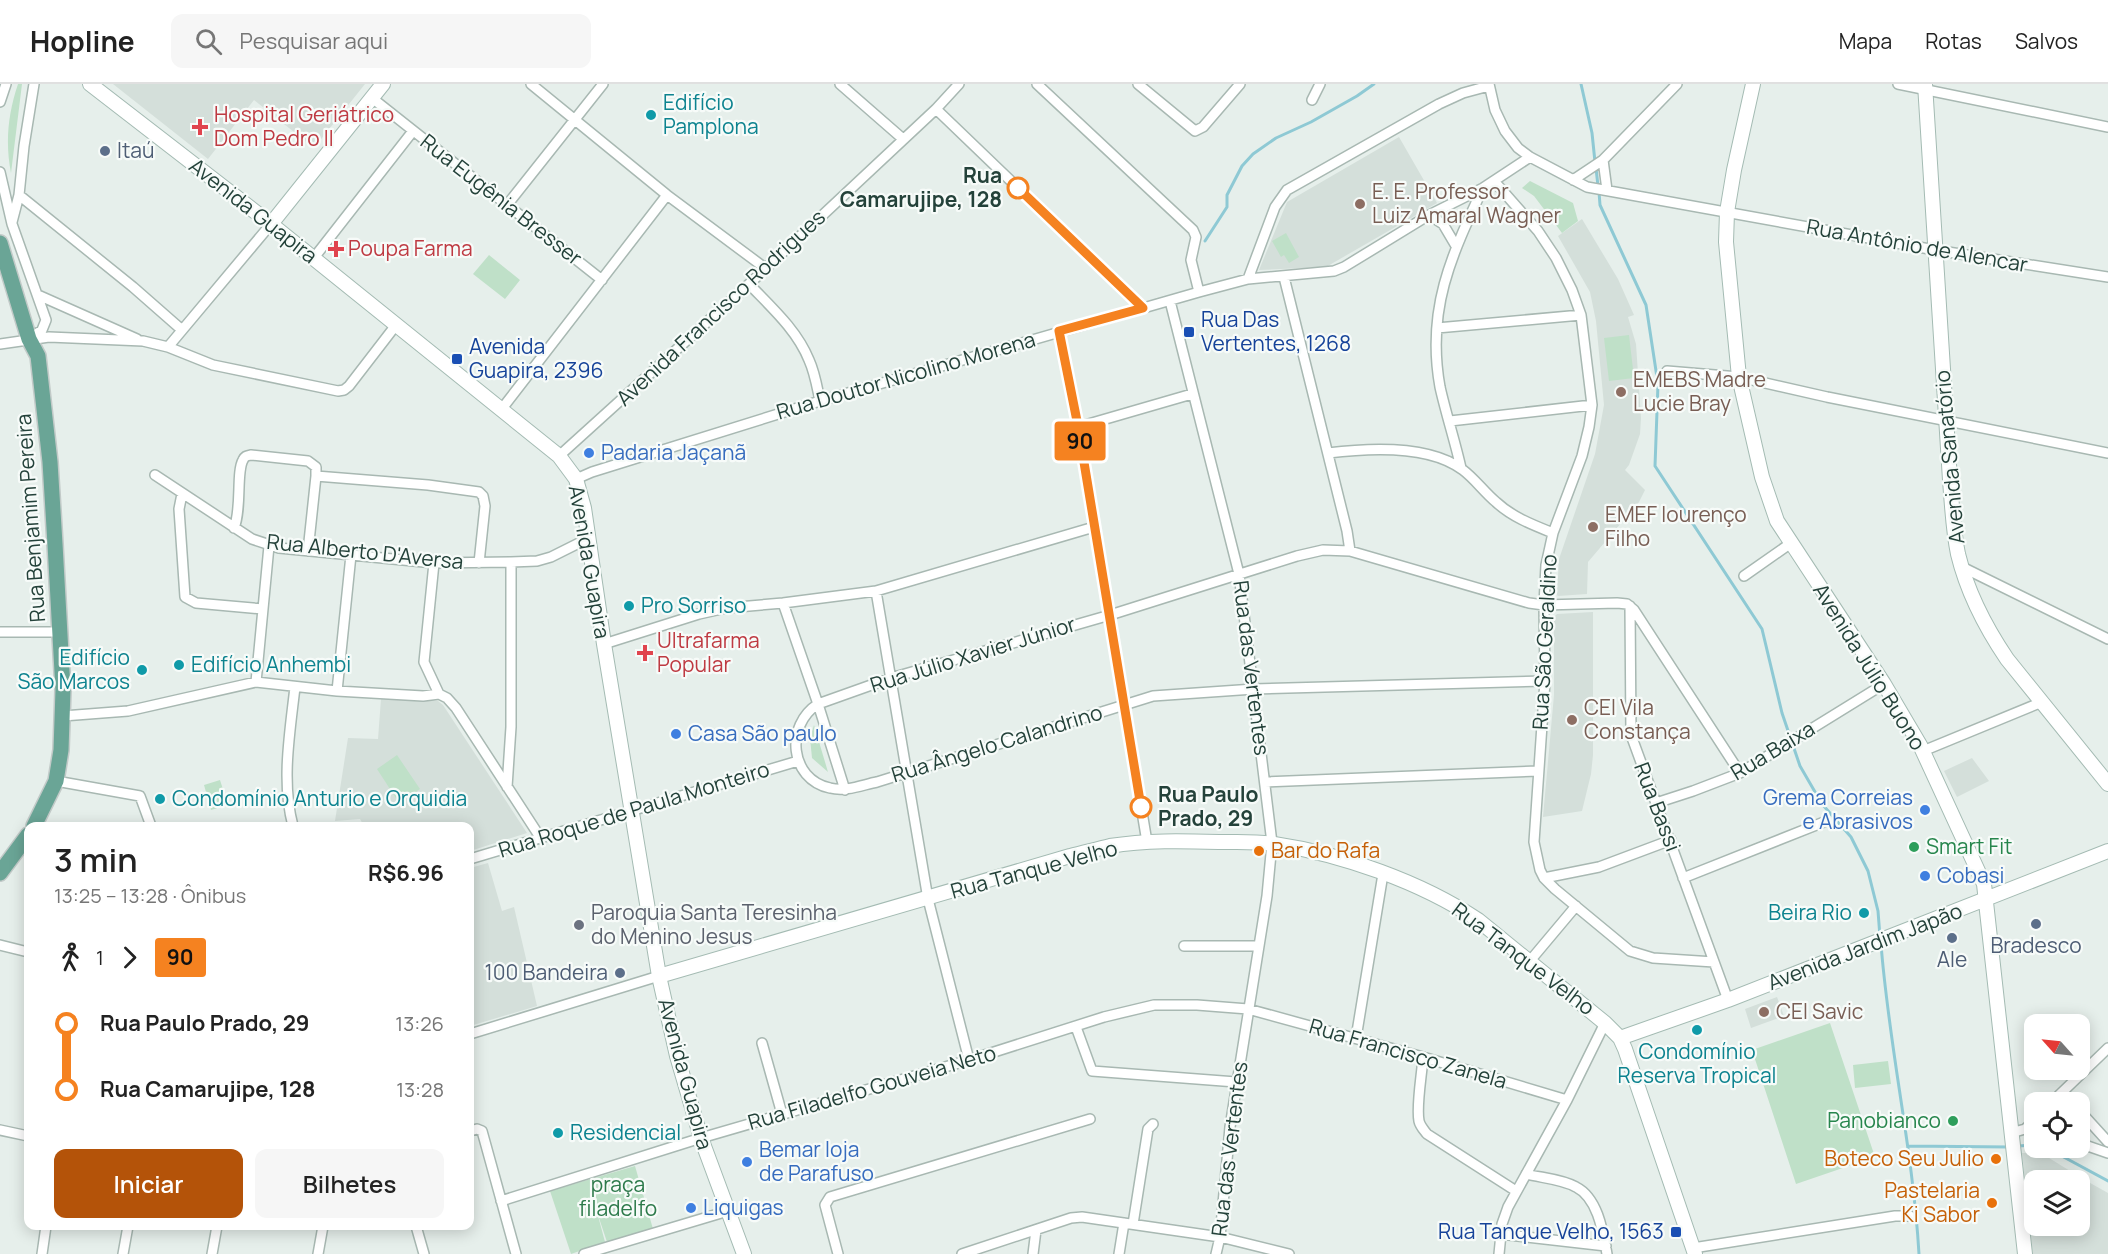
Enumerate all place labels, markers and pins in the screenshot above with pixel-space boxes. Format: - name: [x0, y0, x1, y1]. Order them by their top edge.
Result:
- place label: Edifício Pamplona: [663, 88, 759, 140]
- place label: Hospital Geriátrico Dom Pedro II: [214, 100, 394, 152]
- marker: Edifício Pamplona: [644, 108, 658, 122]
- marker: Hospital Geriátrico Dom Pedro II: [191, 118, 209, 136]
- place label: Itaú: [117, 136, 154, 164]
- marker: Itaú: [98, 144, 112, 158]
- place label: Rua Camarujipe, 128: [840, 161, 1002, 213]
- marker: Rua Camarujipe, 128: [1007, 177, 1029, 199]
- place label: E. E. Professor Luiz Amaral Wagner: [1372, 177, 1562, 229]
- marker: E. E. Professor Luiz Amaral Wagner: [1353, 197, 1367, 211]
- place label: Poupa Farma: [348, 234, 473, 262]
- marker: Poupa Farma: [329, 242, 343, 256]
- place label: Rua Das Vertentes, 1268: [1201, 305, 1351, 357]
- marker: Rua Das Vertentes, 1268: [1182, 325, 1196, 339]
- place label: Avenida Guapira, 2396: [469, 332, 604, 384]
- marker: Avenida Guapira, 2396: [450, 352, 464, 366]
- place label: EMEBS Madre Lucie Bray: [1633, 365, 1766, 417]
- marker: EMEBS Madre Lucie Bray: [1614, 385, 1628, 399]
- place label: Padaria Jaçanã: [601, 438, 746, 466]
- marker: Padaria Jaçanã: [582, 446, 596, 460]
- place label: EMEF lourenço Filho: [1605, 500, 1747, 552]
- marker: EMEF lourenço Filho: [1586, 520, 1600, 534]
- place label: Pro Sorriso: [641, 591, 747, 619]
- marker: Pro Sorriso: [622, 599, 636, 613]
- place label: Ultrafarma Popular: [657, 626, 760, 678]
- place label: Edifício São Marcos: [17, 643, 130, 695]
- marker: Ultrafarma Popular: [638, 646, 652, 660]
- place label: Edifício Anhembi: [191, 650, 351, 678]
- marker: Edifício Anhembi: [172, 658, 186, 672]
- marker: Edifício São Marcos: [135, 663, 149, 677]
- place label: CEI Vila Constança: [1584, 693, 1691, 745]
- marker: CEI Vila Constança: [1565, 713, 1579, 727]
- place label: Casa São paulo: [688, 719, 837, 747]
- marker: Casa São paulo: [669, 727, 683, 741]
- place label: Rua Paulo Prado, 29: [1158, 780, 1259, 832]
- place label: Grema Correias e Abrasivos: [1763, 783, 1913, 835]
- place label: Condomínio Anturio e Orquidia: [172, 784, 467, 812]
- marker: Condomínio Anturio e Orquidia: [153, 792, 167, 806]
- marker: Rua Paulo Prado, 29: [1130, 796, 1152, 818]
- marker: Grema Correias e Abrasivos: [1918, 803, 1932, 817]
- place label: Smart Fit: [1926, 832, 2013, 860]
- place label: Bar do Rafa: [1271, 836, 1380, 864]
- marker: Smart Fit: [1907, 840, 1921, 854]
- marker: Bar do Rafa: [1252, 844, 1266, 858]
- place label: Cobasi: [1937, 861, 2004, 889]
- marker: Cobasi: [1918, 869, 1932, 883]
- place label: Paroquia Santa Teresinha do Menino Jesus: [591, 898, 837, 950]
- place label: Beira Rio: [1768, 898, 1852, 926]
- marker: Beira Rio: [1857, 906, 1871, 920]
- marker: Bradesco: [2029, 917, 2043, 931]
- marker: Paroquia Santa Teresinha do Menino Jesus: [572, 918, 586, 932]
- marker: Ale: [1945, 931, 1959, 945]
- place label: Bradesco: [1990, 931, 2082, 959]
- place label: Ale: [1937, 945, 1967, 973]
- place label: 100 Bandeira: [485, 958, 608, 986]
- marker: 100 Bandeira: [613, 966, 627, 980]
- place label: CEI Savic: [1776, 997, 1864, 1025]
- marker: CEI Savic: [1757, 1005, 1771, 1019]
- marker: Condomínio Reserva Tropical: [1690, 1023, 1704, 1037]
- place label: Condomínio Reserva Tropical: [1617, 1037, 1777, 1089]
- place label: Panobianco: [1827, 1106, 1941, 1134]
- marker: Panobianco: [1946, 1114, 1960, 1128]
- place label: Residencial: [570, 1118, 681, 1146]
- marker: Residencial: [551, 1126, 565, 1140]
- place label: Bemar loja de Parafuso: [759, 1135, 874, 1187]
- place label: Boteco Seu Julio: [1824, 1144, 1984, 1172]
- marker: Boteco Seu Julio: [1989, 1152, 2003, 1166]
- marker: Bemar loja de Parafuso: [740, 1155, 754, 1169]
- place label: Pastelaria Ki Sabor: [1884, 1176, 1980, 1228]
- place label: Liquigas: [703, 1193, 784, 1221]
- marker: Pastelaria Ki Sabor: [1985, 1196, 1999, 1210]
- marker: Liquigas: [684, 1201, 698, 1215]
- place label: Rua Tanque Velho, 1563: [1438, 1217, 1664, 1245]
- marker: Rua Tanque Velho, 1563: [1669, 1225, 1683, 1239]

